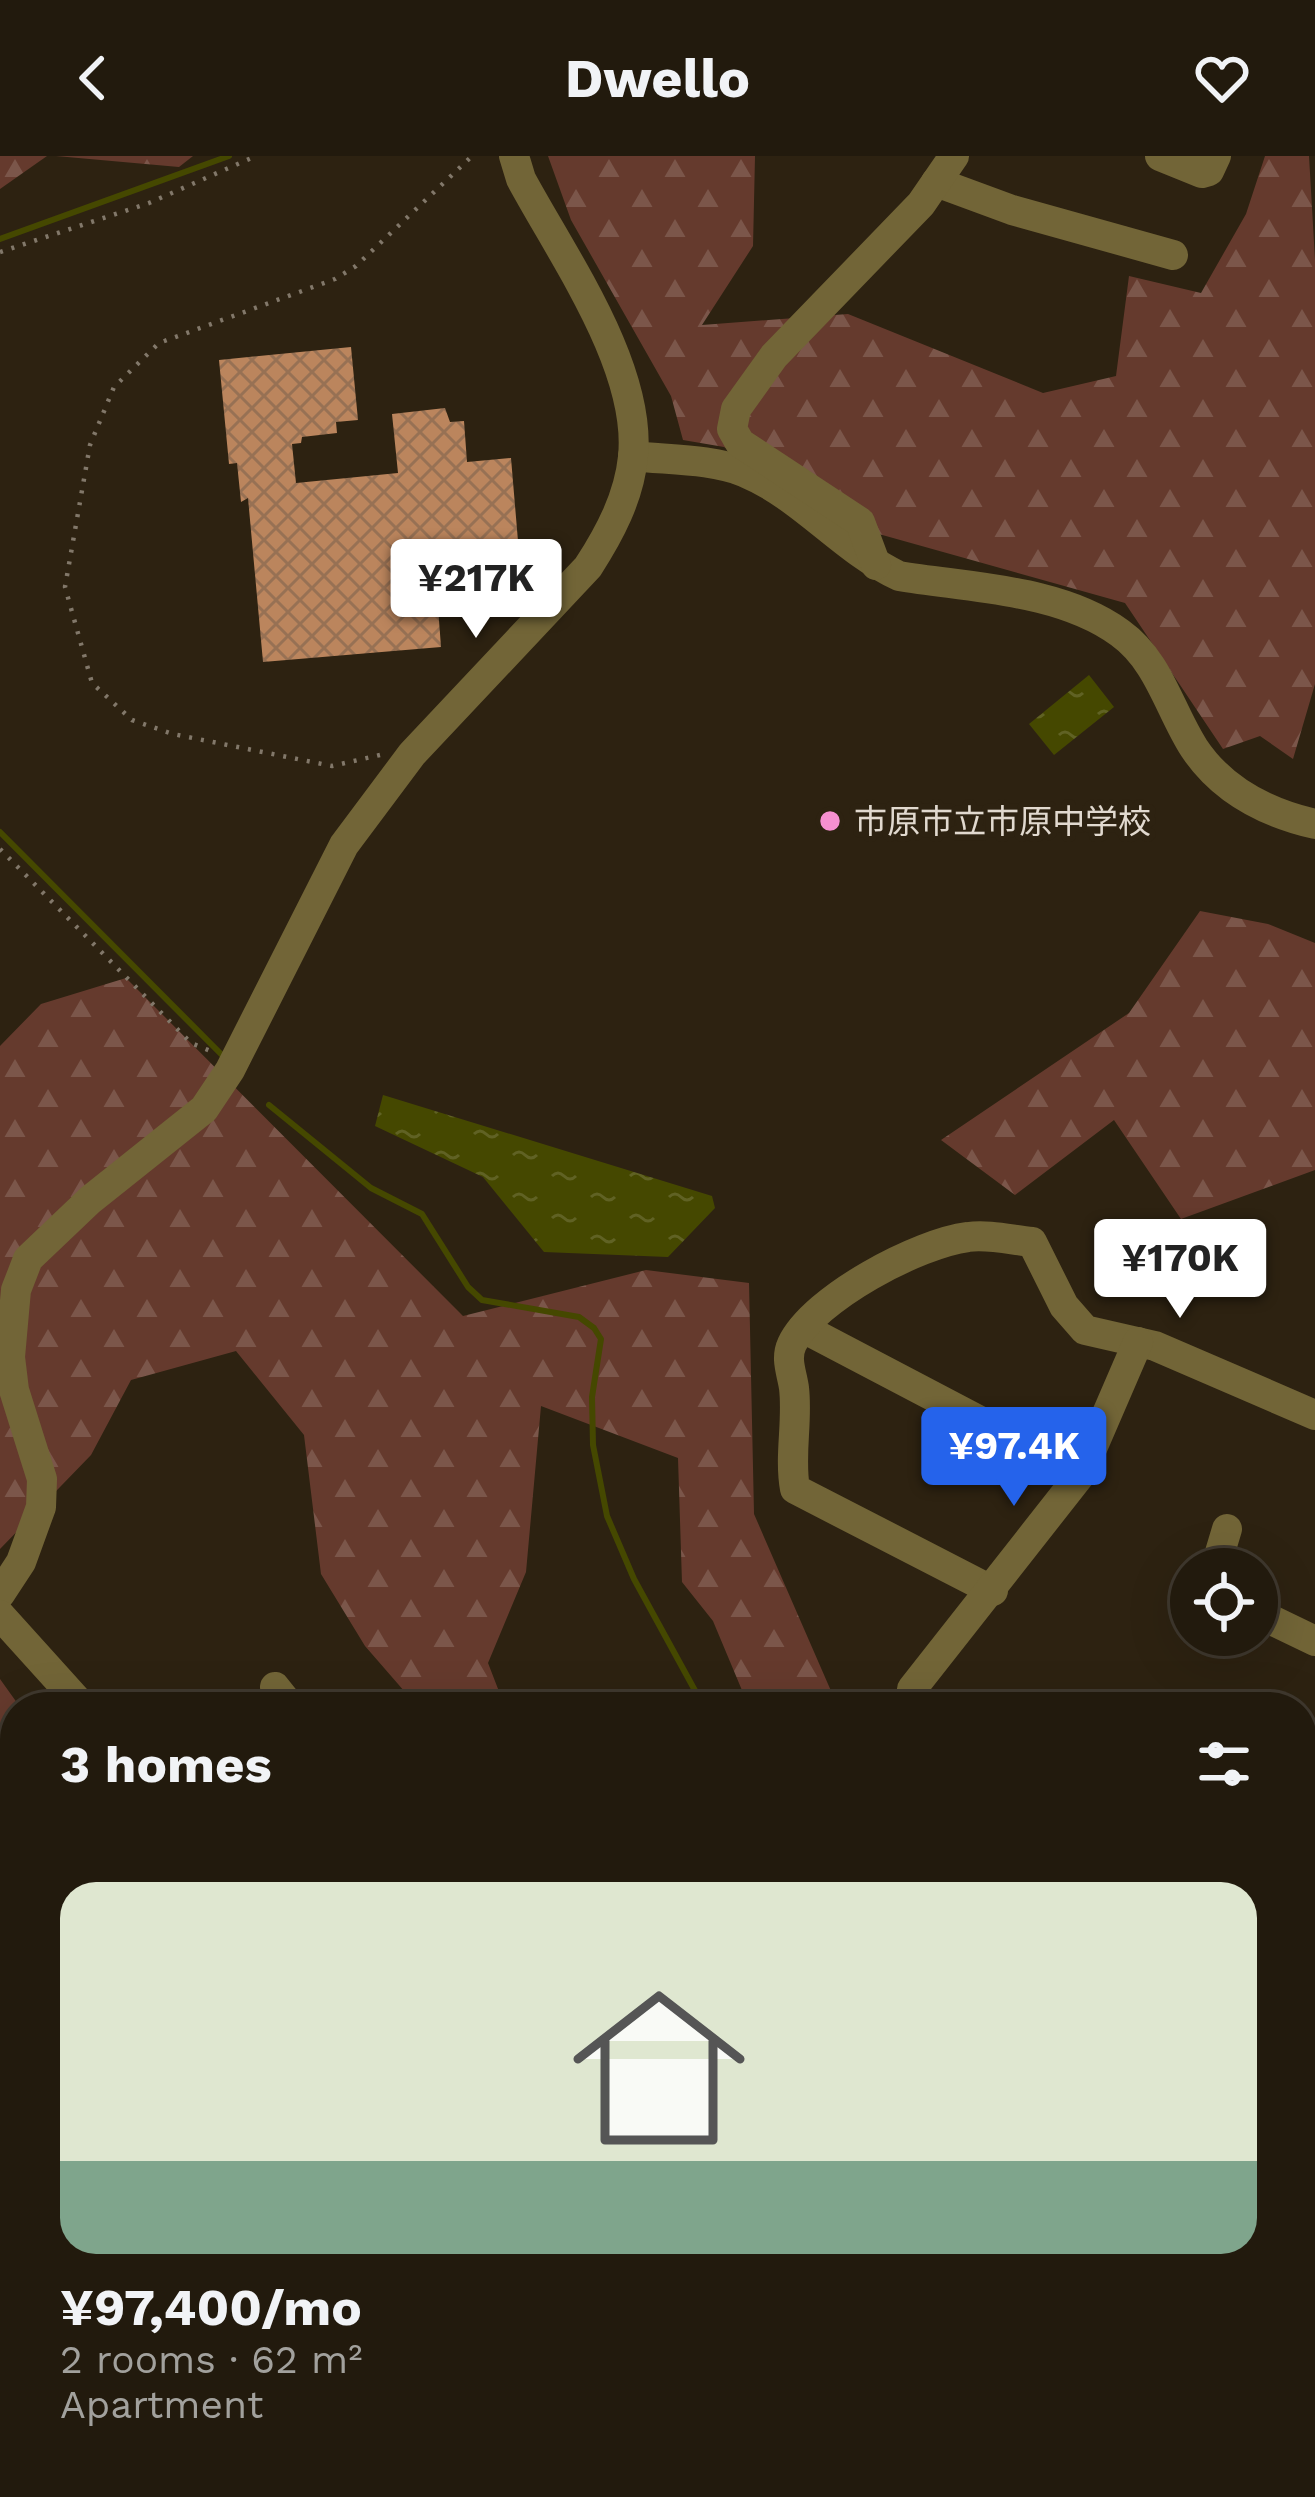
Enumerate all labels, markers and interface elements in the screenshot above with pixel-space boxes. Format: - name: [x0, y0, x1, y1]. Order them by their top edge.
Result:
- icon: back: [60, 45, 126, 111]
- icon: heart: [1189, 45, 1255, 111]
- text: Dwello: [565, 47, 750, 110]
- pin: ¥217K: [392, 539, 560, 641]
- text: ¥217K: [418, 555, 534, 600]
- place label: 市原市立市原中学校: [854, 802, 1151, 841]
- marker: 市原市立市原中学校: [817, 808, 843, 834]
- pin: ¥170K: [1096, 1219, 1264, 1321]
- text: ¥170K: [1121, 1235, 1239, 1280]
- pin: ¥97.4K: [916, 1407, 1112, 1509]
- text: ¥97.4K: [948, 1423, 1080, 1468]
- map controls: [1170, 1548, 1278, 1656]
- button: locate: [1170, 1548, 1278, 1656]
- icon: filters: [1191, 1731, 1257, 1797]
- text: 3 homes: [60, 1735, 272, 1794]
- icon: home: [551, 1960, 767, 2176]
- text: ¥97,400/mo: [60, 2278, 362, 2337]
- text: 2 rooms · 62 m²: [60, 2337, 362, 2382]
- text: Apartment: [60, 2382, 263, 2427]

